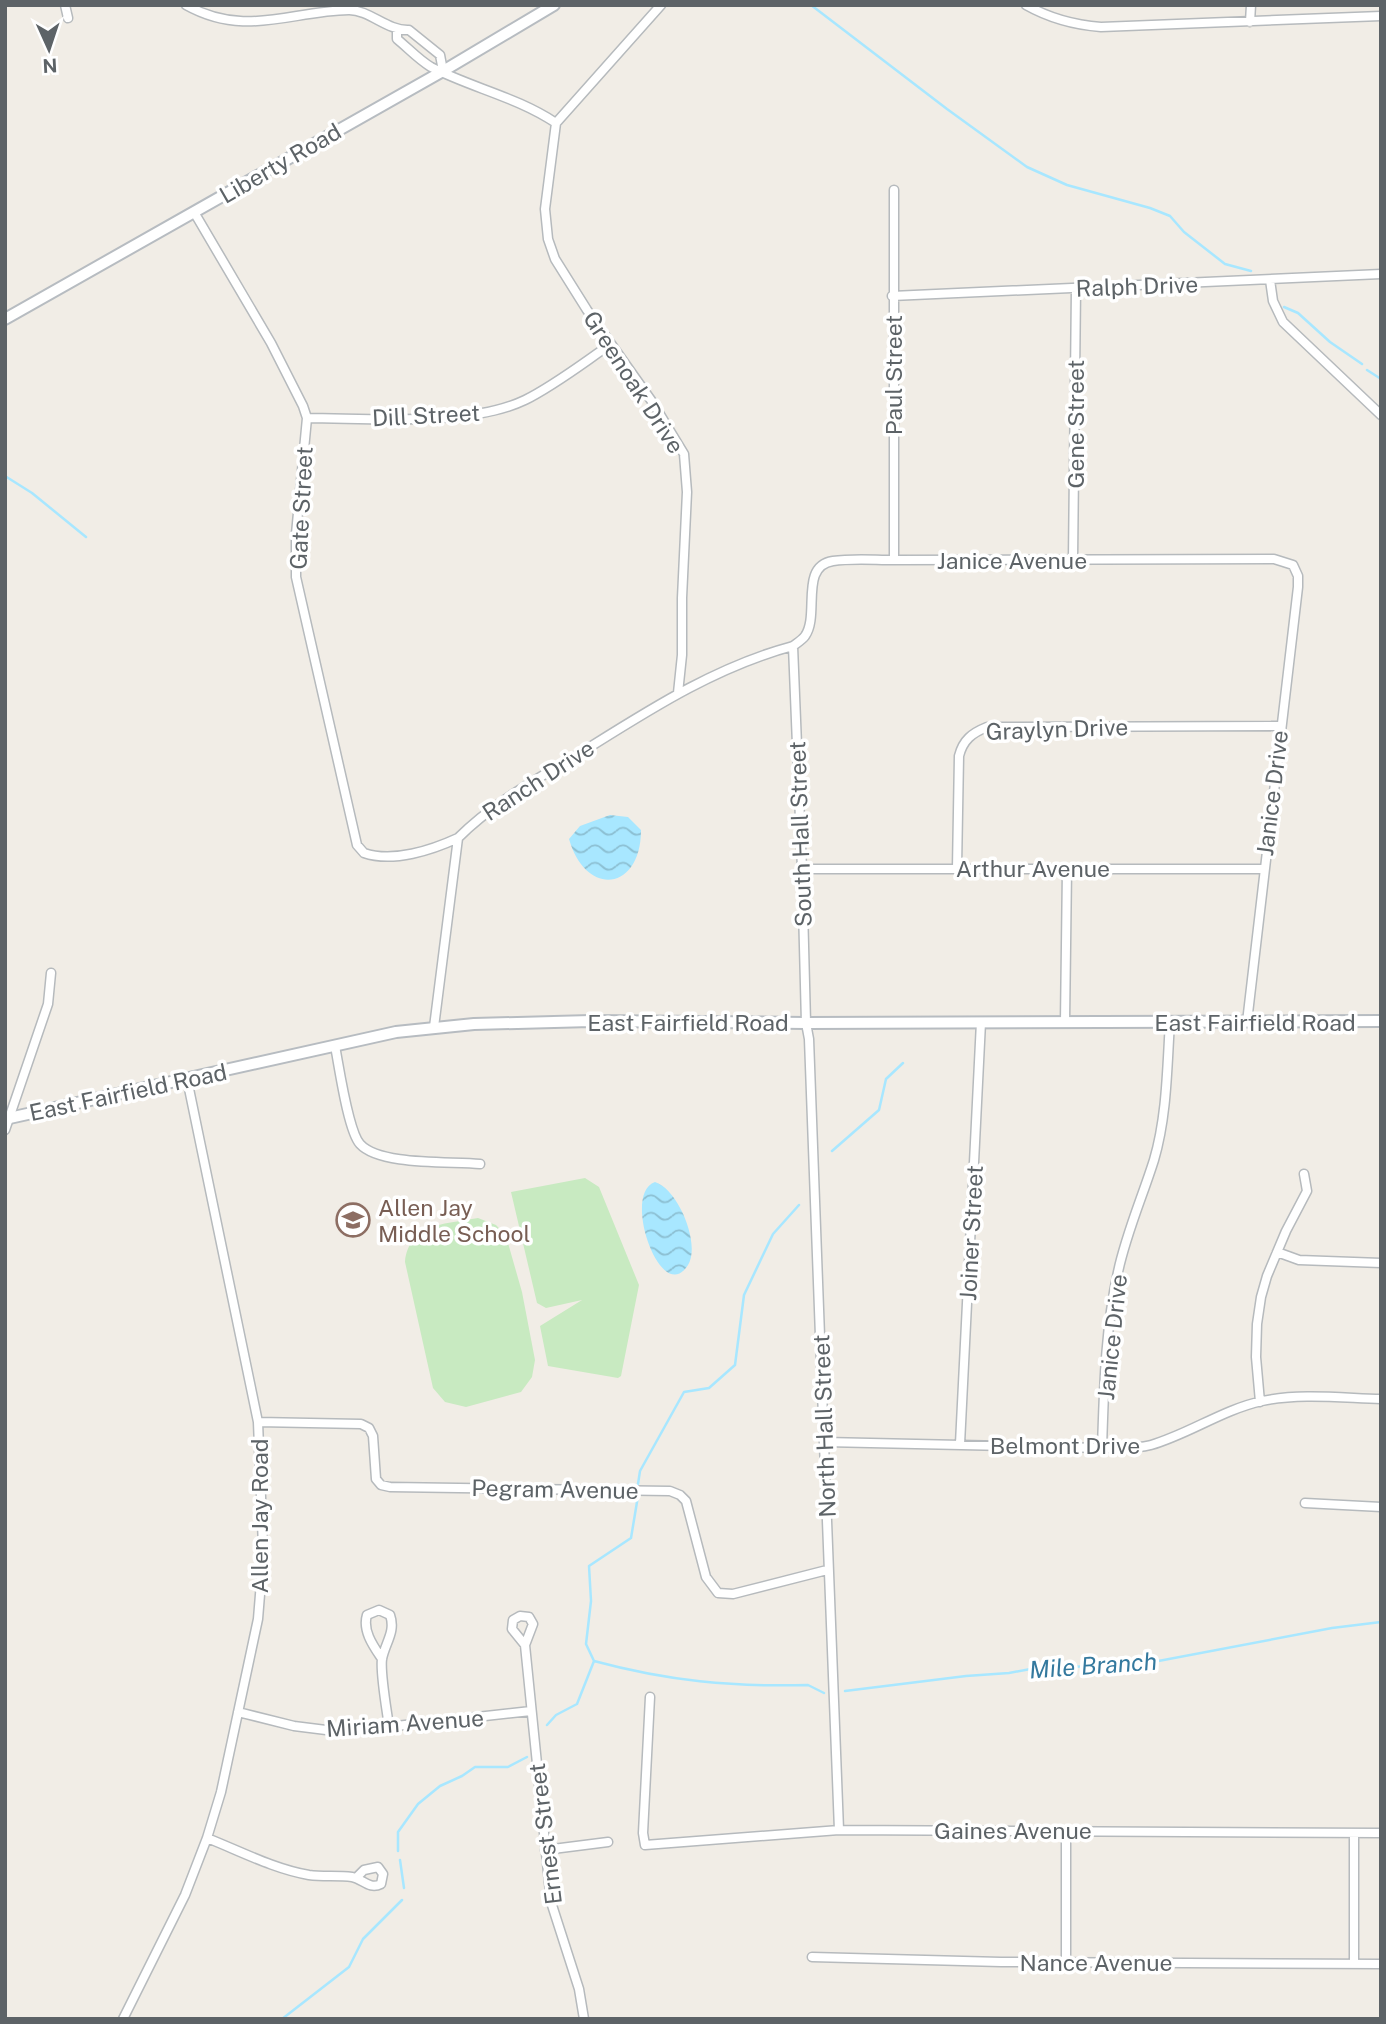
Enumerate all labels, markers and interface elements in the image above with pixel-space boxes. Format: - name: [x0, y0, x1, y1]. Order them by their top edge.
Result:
- north arrow: [14, 14, 84, 84]
- text: N: [42, 55, 58, 77]
- street label: Liberty Road: [214, 117, 346, 209]
- street label: Ralph Drive: [1075, 270, 1199, 302]
- street label: Greenoak Drive: [578, 306, 690, 458]
- street label: Paul Street: [880, 315, 907, 435]
- street label: Gene Street: [1062, 360, 1089, 488]
- street label: Dill Street: [371, 399, 481, 431]
- street label: Gate Street: [284, 446, 318, 570]
- street label: Janice Avenue: [937, 547, 1087, 574]
- street label: Graylyn Drive: [985, 713, 1129, 745]
- street label: Janice Drive: [1251, 729, 1293, 857]
- street label: Ranch Drive: [477, 734, 599, 826]
- street label: South Hall Street: [783, 741, 817, 927]
- street label: Arthur Avenue: [956, 855, 1110, 882]
- street label: East Fairfield Road: [587, 1009, 789, 1036]
- street label: East Fairfield Road: [1154, 1009, 1356, 1036]
- street label: East Fairfield Road: [27, 1058, 229, 1126]
- street label: Joiner Street: [954, 1164, 988, 1302]
- place label: Allen Jay Middle School: [378, 1194, 531, 1247]
- school or university icon: Allen Jay Middle School: [334, 1201, 372, 1239]
- street label: Janice Drive: [1092, 1273, 1132, 1401]
- street label: North Hall Street: [807, 1334, 841, 1518]
- street label: Belmont Drive: [990, 1432, 1140, 1459]
- street label: Allen Jay Road: [246, 1439, 273, 1593]
- street label: Pegram Avenue: [471, 1474, 639, 1504]
- water label: Mile Branch: [1028, 1647, 1158, 1683]
- street label: Miriam Avenue: [325, 1704, 485, 1742]
- street label: Ernest Street: [523, 1762, 567, 1906]
- street label: Gaines Avenue: [934, 1817, 1092, 1844]
- street label: Nance Avenue: [1019, 1949, 1173, 1976]

